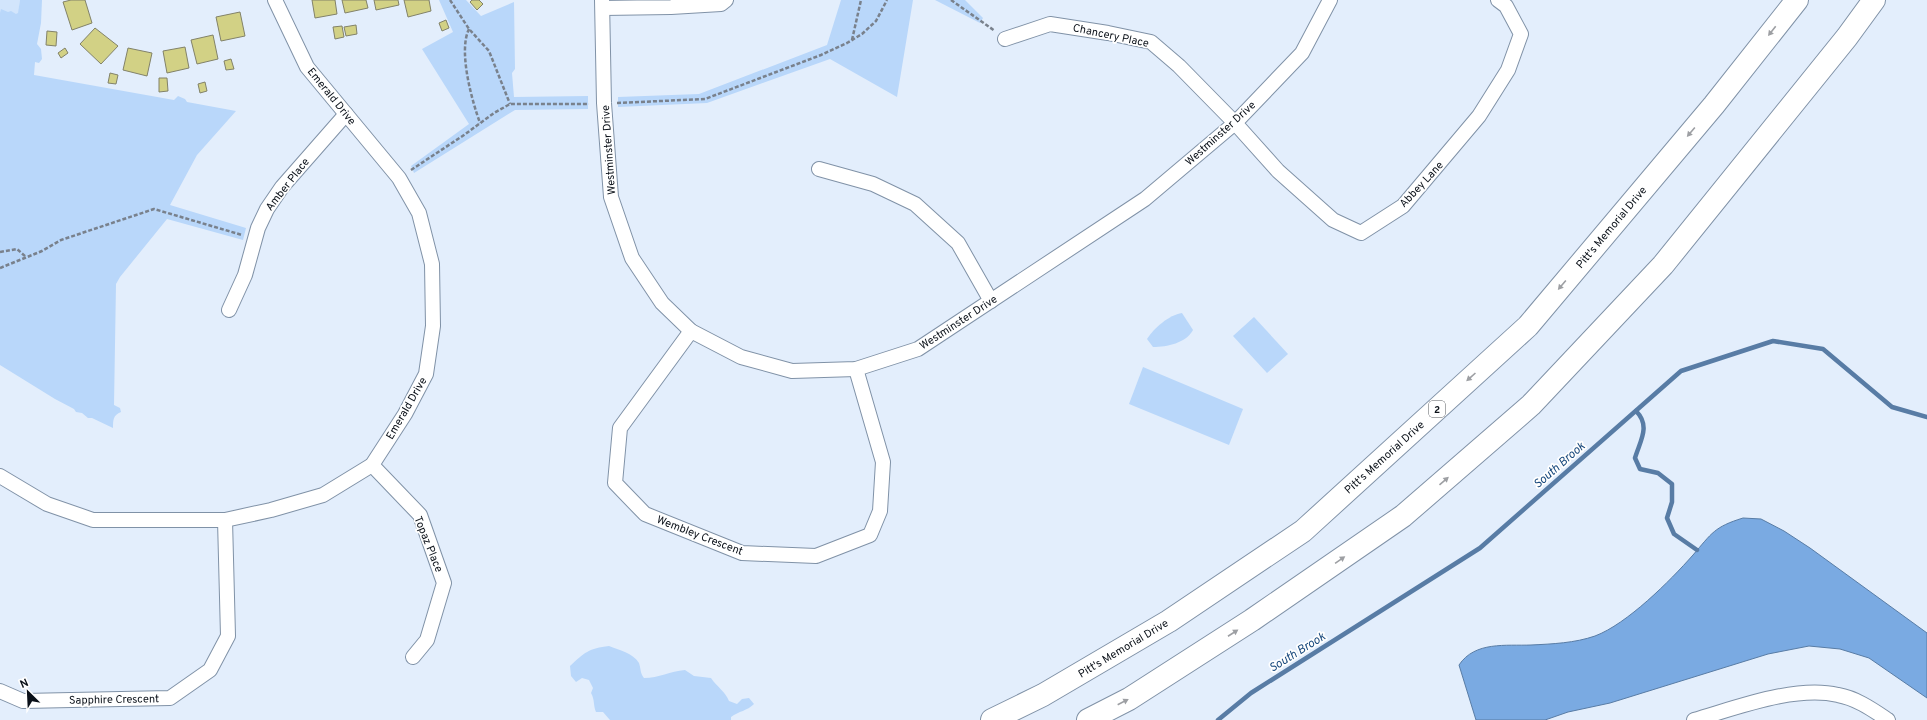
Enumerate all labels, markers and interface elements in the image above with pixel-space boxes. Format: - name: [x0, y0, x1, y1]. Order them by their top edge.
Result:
- street label: Chancery Place: [1072, 21, 1150, 51]
- one-way arrow: [1768, 25, 1777, 36]
- street label: Emerald Drive: [304, 65, 359, 128]
- street label: Westminster Drive: [1183, 98, 1259, 169]
- street label: Westminster Drive: [599, 104, 619, 195]
- one-way arrow: [1687, 127, 1696, 137]
- street label: Amber Place: [263, 155, 313, 214]
- street label: Abbey Lane: [1397, 158, 1447, 211]
- street label: Pitt's Memorial Drive: [1573, 184, 1650, 272]
- one-way arrow: [1558, 280, 1567, 290]
- street label: Westminster Drive: [917, 292, 1000, 353]
- one-way arrow: [1466, 373, 1476, 382]
- street label: Emerald Drive: [383, 375, 430, 442]
- road number: 2: [1429, 401, 1445, 417]
- street label: Pitt's Memorial Drive: [1342, 418, 1428, 497]
- water label: South Brook: [1530, 438, 1590, 493]
- one-way arrow: [1439, 477, 1448, 486]
- street label: Wembley Crescent: [655, 513, 745, 559]
- street label: Topaz Place: [411, 514, 446, 574]
- one-way arrow: [1335, 556, 1345, 564]
- street label: Pitt's Memorial Drive: [1076, 616, 1171, 681]
- one-way arrow: [1228, 629, 1238, 637]
- water label: South Brook: [1266, 629, 1329, 676]
- north arrow: [8, 672, 48, 712]
- text: N: [18, 676, 31, 692]
- street label: Sapphire Crescent: [69, 692, 159, 708]
- one-way arrow: [1117, 699, 1129, 706]

